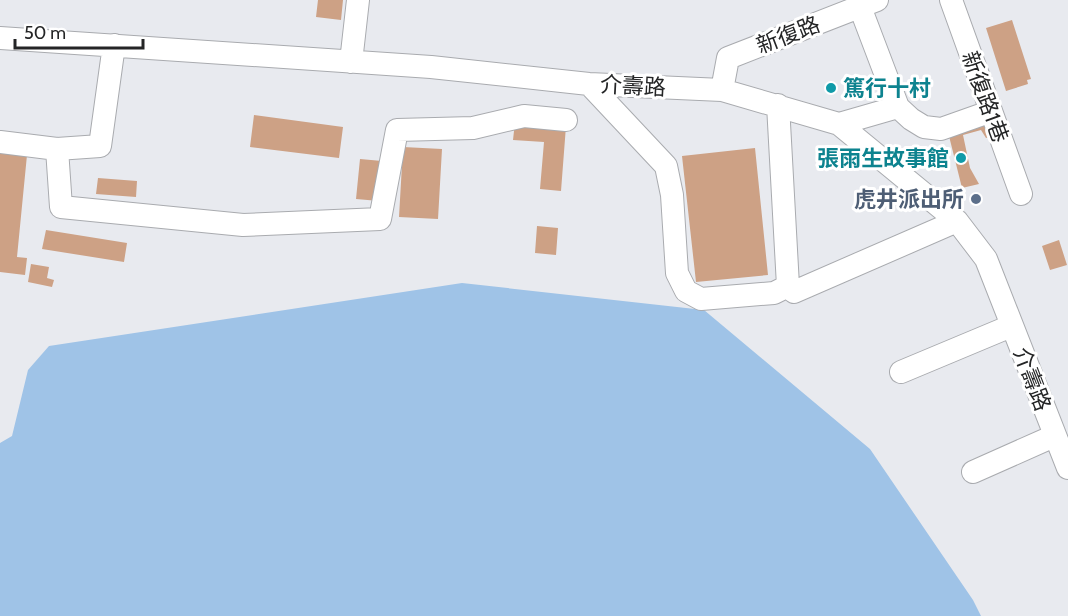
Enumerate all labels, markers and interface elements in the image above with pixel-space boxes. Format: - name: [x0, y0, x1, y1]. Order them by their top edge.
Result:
- street label: 新復路: [752, 11, 824, 59]
- scale bar: [15, 12, 142, 50]
- text: 50 m: [24, 22, 66, 44]
- street label: 新復路1巷: [956, 48, 1014, 146]
- street label: 介壽路: [599, 71, 667, 101]
- place label: 篤行十村: [843, 75, 931, 102]
- marker: 篤行十村: [824, 81, 838, 95]
- place label: 張雨生故事館: [817, 145, 949, 172]
- marker: 張雨生故事館: [954, 151, 968, 165]
- place label: 虎井派出所: [854, 186, 964, 213]
- marker: 虎井派出所: [969, 192, 983, 206]
- street label: 介壽路: [1008, 343, 1056, 415]

